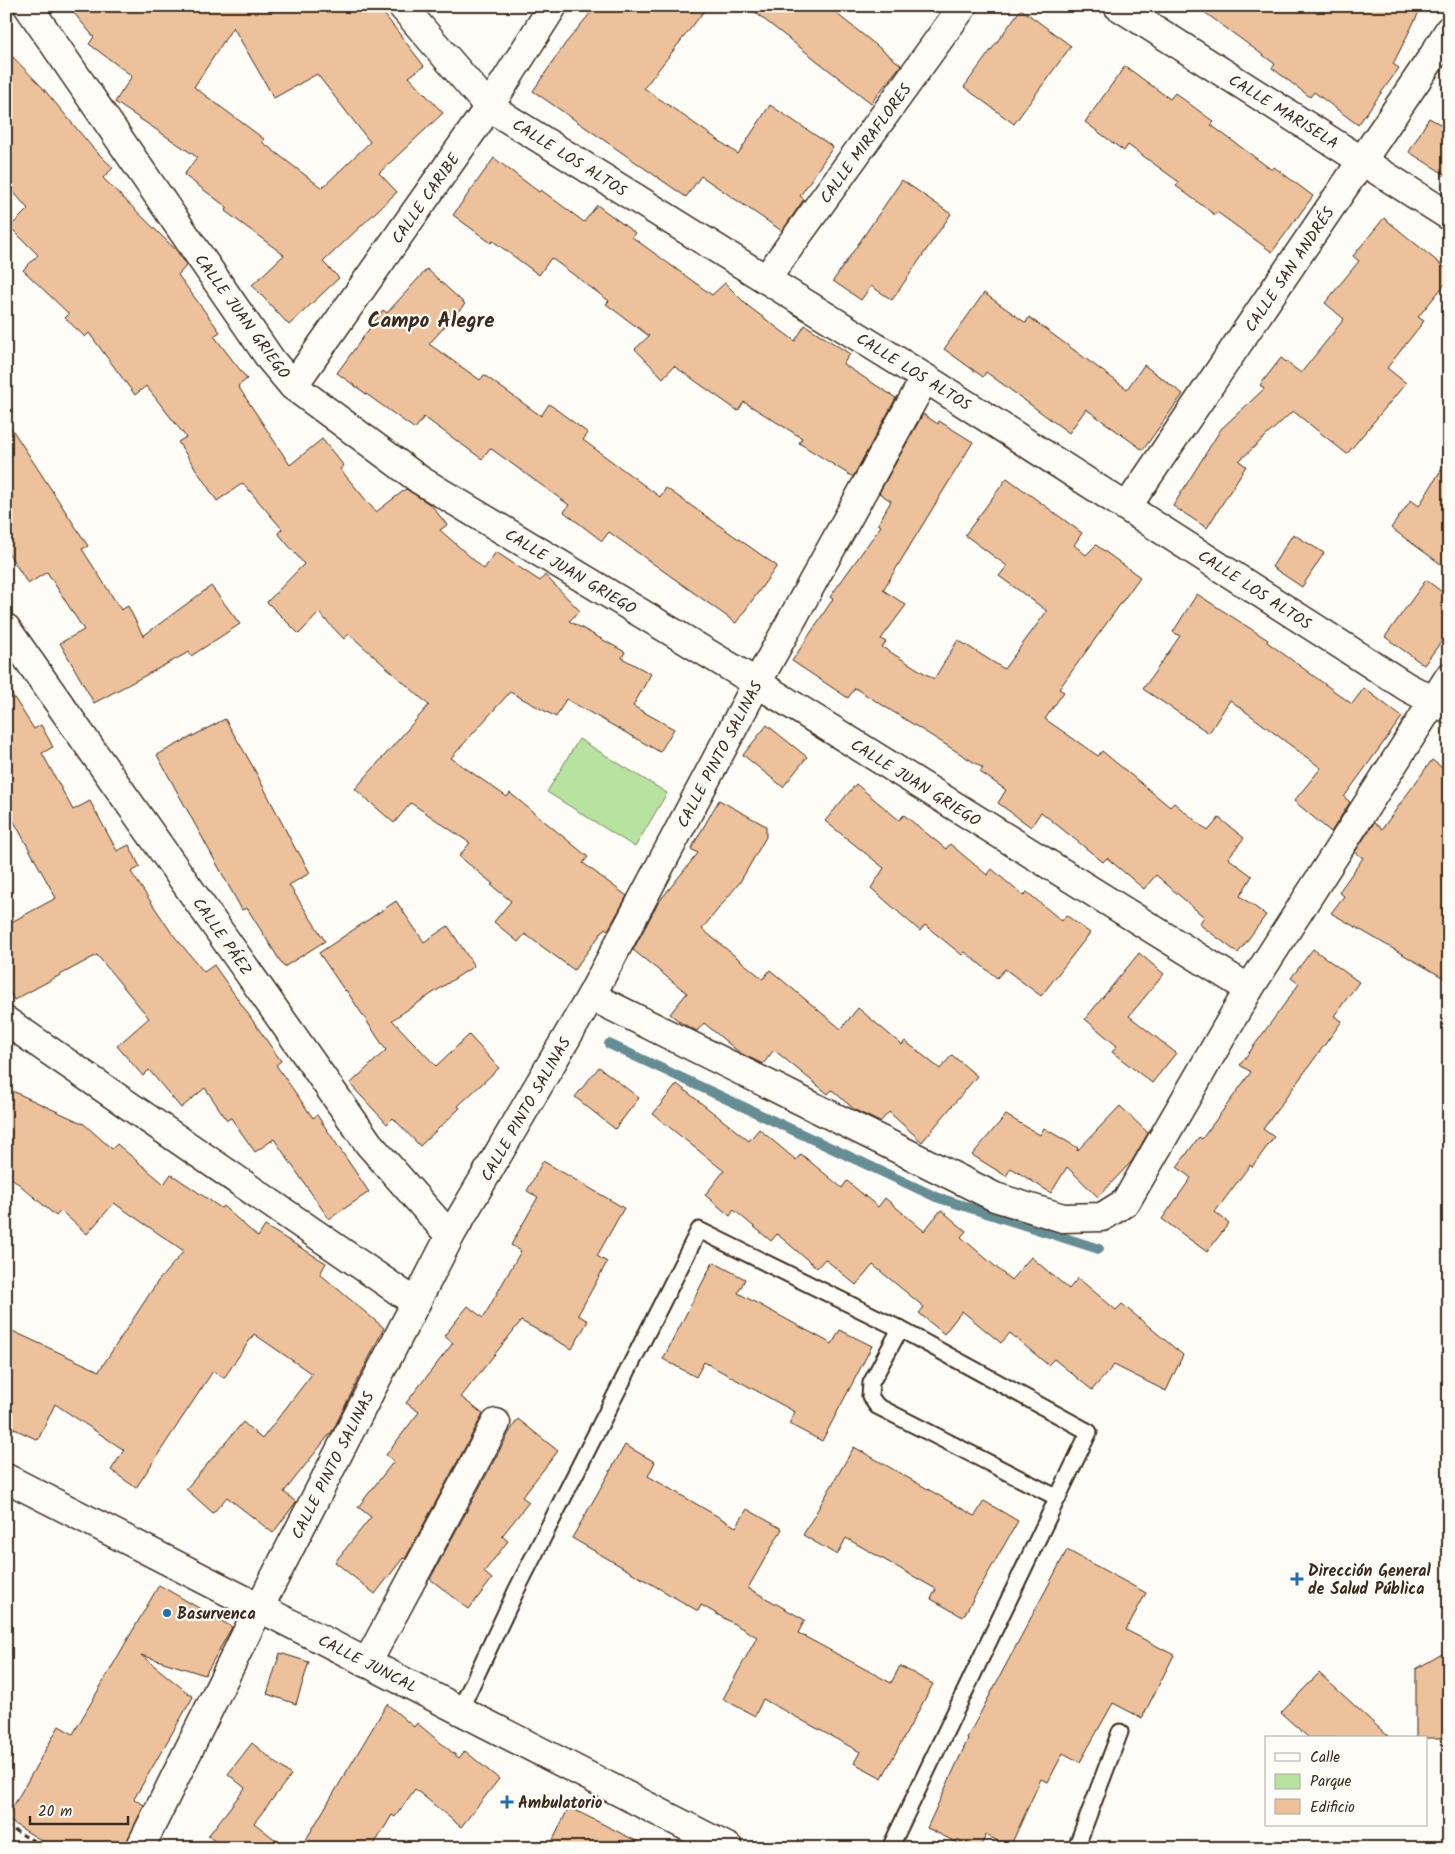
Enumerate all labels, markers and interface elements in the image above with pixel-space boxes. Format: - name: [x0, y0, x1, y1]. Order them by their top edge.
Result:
- street label: CALLE MARISELA: [1223, 68, 1343, 156]
- street label: CALLE MIRAFLORES: [814, 78, 919, 209]
- street label: CALLE LOS ALTOS: [507, 113, 632, 204]
- street label: CALLE CARIBE: [386, 148, 467, 249]
- street label: CALLE SAN ANDRÉS: [1239, 202, 1342, 337]
- street label: CALLE JUAN GRIEGO: [188, 249, 296, 385]
- district label: Campo Alegre: [368, 305, 494, 338]
- street label: CALLE LOS ALTOS: [851, 327, 976, 418]
- street label: CALLE JUAN GRIEGO: [500, 523, 641, 622]
- street label: CALLE LOS ALTOS: [1192, 544, 1316, 637]
- street label: CALLE PINTO SALINAS: [671, 677, 770, 832]
- street label: CALLE JUAN GRIEGO: [845, 733, 985, 834]
- street label: CALLE PÁEZ: [186, 893, 258, 981]
- street label: CALLE PINTO SALINAS: [475, 1033, 578, 1186]
- street label: CALLE PINTO SALINAS: [285, 1387, 382, 1544]
- place label: Dirección General de Salud Pública: [1308, 1559, 1431, 1602]
- marker: Dirección General de Salud Pública: [1290, 1572, 1304, 1586]
- place label: Basurvenca: [177, 1602, 256, 1627]
- marker: Basurvenca: [161, 1607, 173, 1619]
- street label: CALLE JUNCAL: [313, 1629, 421, 1700]
- legend: [1265, 1736, 1428, 1826]
- text: Calle: [1310, 1746, 1340, 1770]
- text: Parque: [1310, 1770, 1351, 1794]
- place label: Ambulatorio: [518, 1791, 602, 1816]
- scale bar: [30, 1794, 128, 1826]
- marker: Ambulatorio: [500, 1795, 514, 1809]
- text: Edificio: [1310, 1796, 1355, 1820]
- text: 20 m: [38, 1800, 72, 1824]

